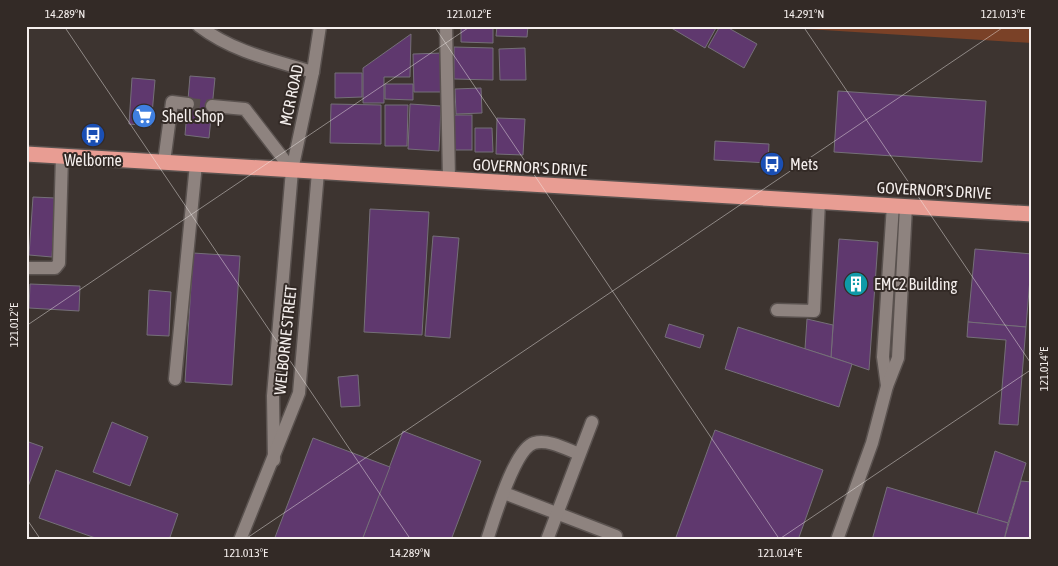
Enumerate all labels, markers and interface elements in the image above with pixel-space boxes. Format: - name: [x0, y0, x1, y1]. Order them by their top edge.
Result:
- text: 14.289°N: [45, 7, 85, 21]
- text: 121.012°E: [447, 7, 491, 21]
- text: 14.291°N: [784, 7, 824, 21]
- text: 121.013°E: [981, 7, 1025, 21]
- street label: MCR ROAD: [276, 63, 306, 127]
- supermarket icon: Shell Shop: [131, 103, 157, 129]
- place label: Shell Shop: [162, 107, 224, 126]
- bus stop icon: Welborne: [80, 122, 106, 148]
- place label: Welborne: [64, 151, 122, 169]
- bus stop icon: Mets: [759, 151, 785, 177]
- street label: GOVERNOR'S DRIVE: [472, 155, 588, 179]
- place label: Mets: [790, 155, 819, 173]
- street label: GOVERNOR'S DRIVE: [876, 178, 992, 202]
- building icon: EMC2 Building: [843, 271, 869, 297]
- place label: EMC2 Building: [874, 275, 958, 294]
- street label: WELBORNE STREET: [270, 284, 300, 396]
- text: 121.012°E: [7, 303, 21, 347]
- text: 121.014°E: [1037, 347, 1051, 391]
- text: 121.013°E: [224, 546, 268, 560]
- text: 14.289°N: [390, 546, 430, 560]
- text: 121.014°E: [758, 546, 802, 560]

